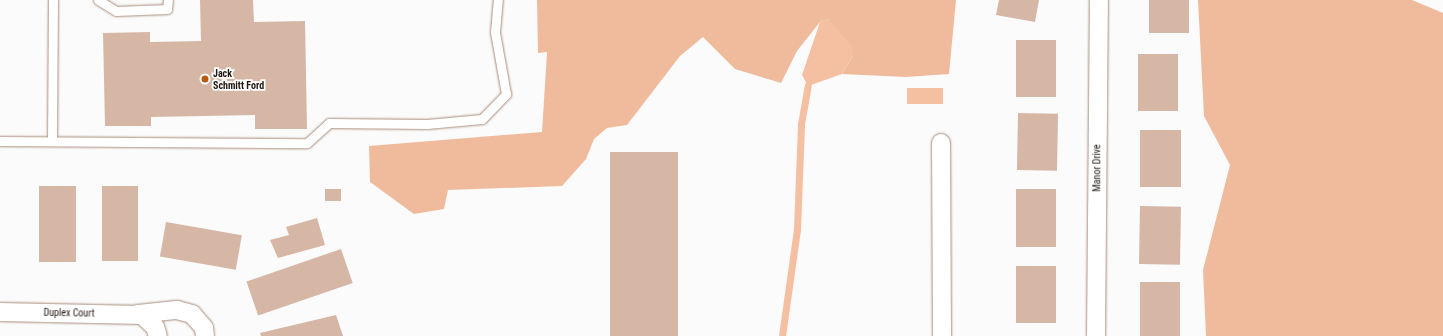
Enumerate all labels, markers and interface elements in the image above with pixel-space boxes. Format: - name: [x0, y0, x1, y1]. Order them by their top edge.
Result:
- place label: Jack Schmitt Ford: [213, 67, 264, 90]
- marker: Jack Schmitt Ford: [200, 74, 210, 84]
- street label: Manor Drive: [1091, 144, 1103, 192]
- street label: Duplex Court: [43, 307, 95, 319]

